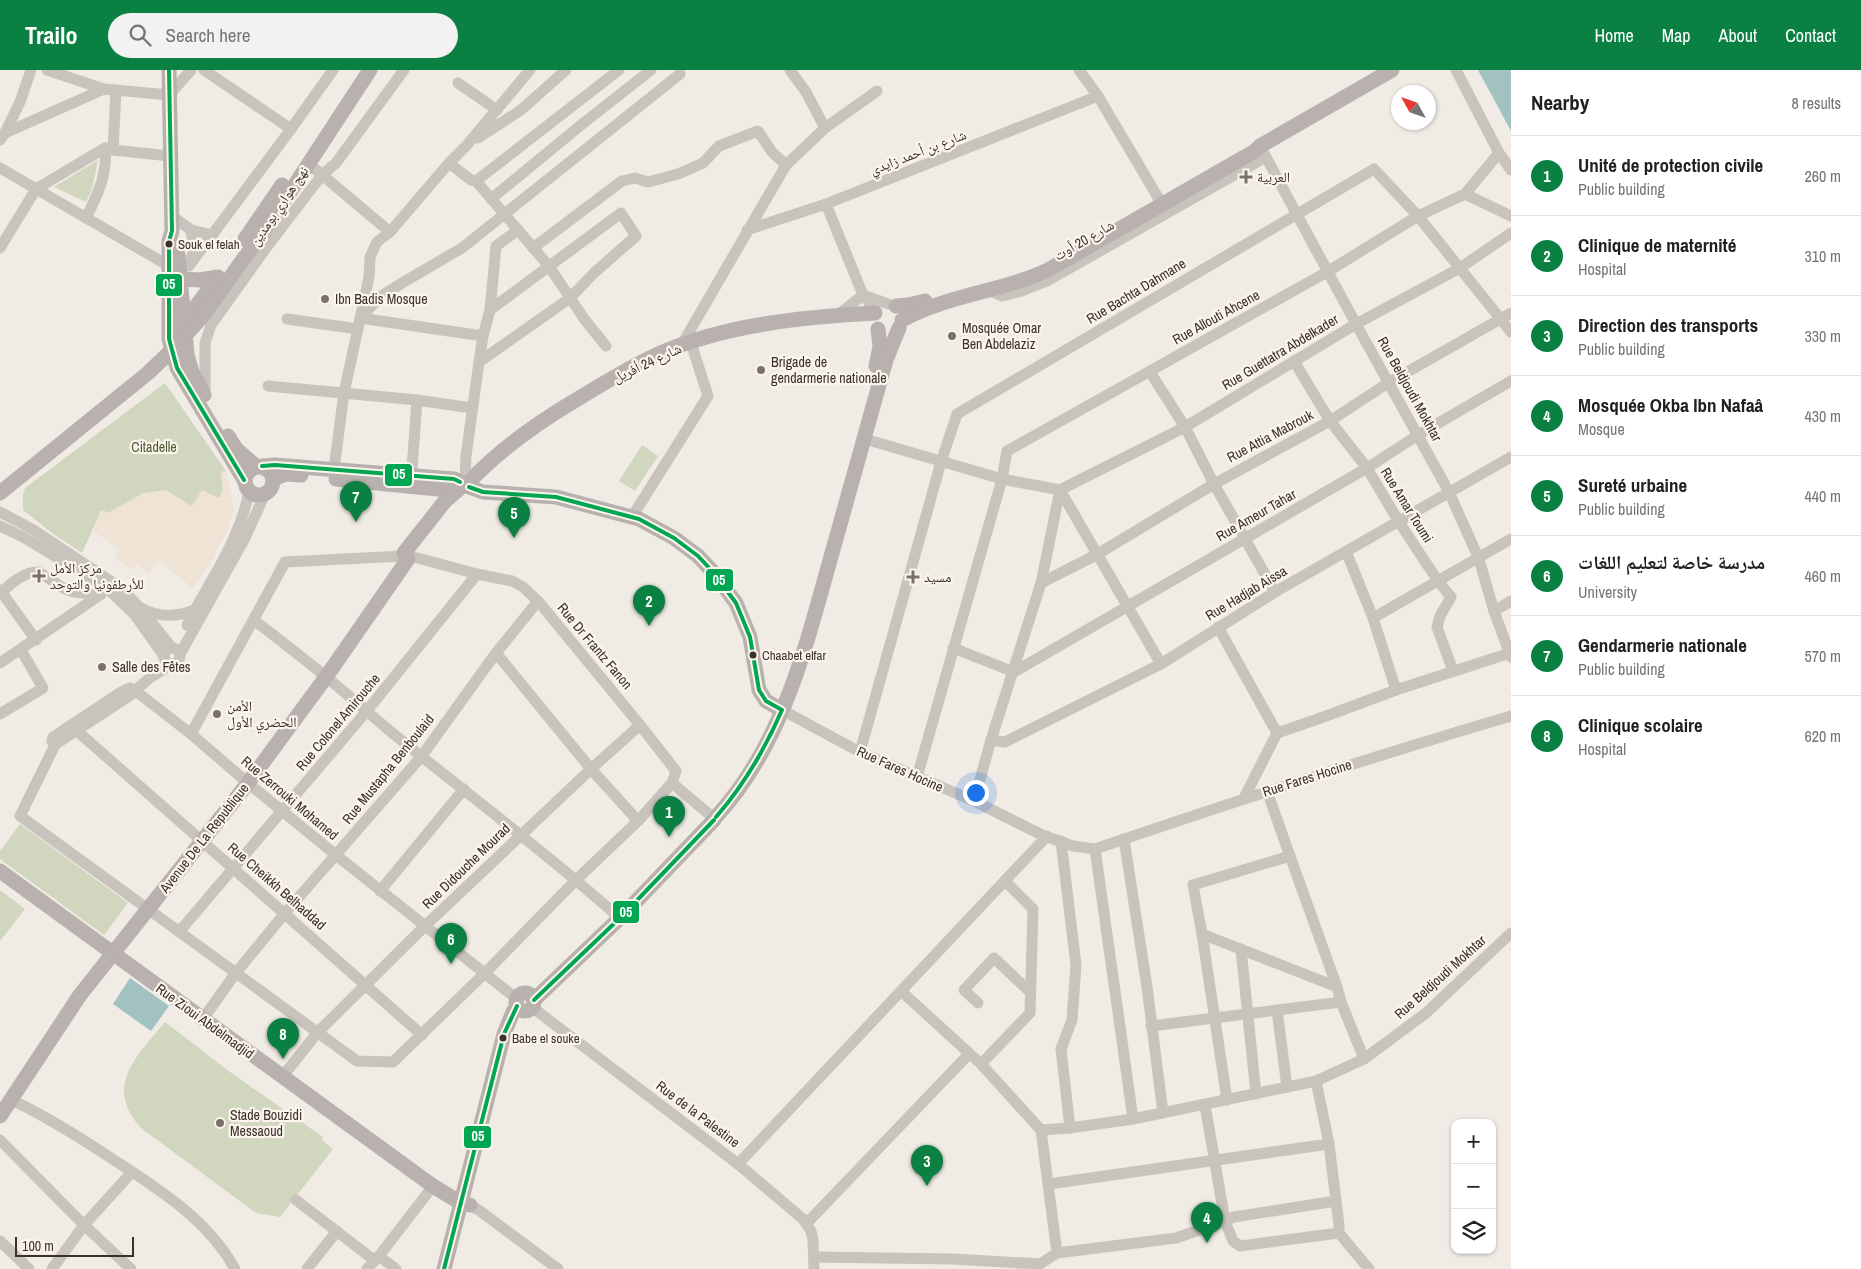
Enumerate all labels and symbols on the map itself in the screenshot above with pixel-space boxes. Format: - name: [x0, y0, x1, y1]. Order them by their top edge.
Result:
- north arrow: [1391, 85, 1436, 130]
- street label: شارع بن أحمد زايدي: [867, 125, 970, 181]
- street label: نهج هواري بومدين: [246, 163, 314, 251]
- place label: العربية: [1257, 168, 1290, 186]
- marker: العربية: [1239, 170, 1253, 184]
- street label: شارع 20 أوت: [1051, 216, 1118, 265]
- place label: Souk el felah: [178, 236, 240, 253]
- marker: Souk el felah: [164, 239, 174, 249]
- street label: Rue Bachta Dahmane: [1083, 254, 1189, 328]
- line badge: 05: [155, 273, 183, 297]
- text: 05: [163, 275, 176, 293]
- street label: Rue Allouti Ahcene: [1169, 286, 1263, 348]
- place label: Ibn Badis Mosque: [335, 290, 428, 308]
- marker: Ibn Badis Mosque: [319, 293, 331, 305]
- street label: Rue Guettatra Abdelkader: [1218, 310, 1342, 394]
- place label: Mosquée Omar Ben Abdelaziz: [962, 319, 1041, 353]
- marker: Mosquée Omar Ben Abdelaziz: [946, 330, 958, 342]
- street label: Rue Beldjoudi Mokhtar: [1374, 334, 1446, 445]
- street label: شارع 24 أفريل: [610, 339, 685, 388]
- place label: Brigade de gendarmerie nationale: [771, 353, 887, 387]
- marker: Brigade de gendarmerie nationale: [755, 364, 767, 376]
- street label: Rue Attia Mabrouk: [1224, 406, 1316, 466]
- park label: Citadelle: [131, 438, 177, 456]
- line badge: 05: [384, 463, 413, 487]
- street label: Rue Amar Toumi: [1377, 464, 1437, 546]
- text: 05: [393, 465, 406, 483]
- pin: 7: [340, 481, 372, 522]
- street label: Rue Ameur Tahar: [1213, 485, 1299, 545]
- pin: 5: [498, 497, 530, 538]
- place label: مركز الأمل للأرطفونيا والتوحد: [50, 559, 144, 593]
- street label: Rue Hadjab Aissa: [1202, 561, 1291, 624]
- line badge: 05: [705, 568, 734, 592]
- place label: مسيد: [924, 568, 951, 586]
- marker: مركز الأمل للأرطفونيا والتوحد: [32, 569, 46, 583]
- marker: مسيد: [906, 570, 920, 584]
- text: 05: [713, 571, 726, 589]
- pin: 2: [633, 585, 665, 626]
- street label: Rue Dr Frantz Fanon: [554, 599, 636, 693]
- place label: Chaabet elfar: [762, 647, 826, 664]
- marker: Chaabet elfar: [748, 650, 758, 660]
- place label: Salle des Fêtes: [112, 658, 191, 676]
- marker: Salle des Fêtes: [96, 661, 108, 673]
- street label: Rue Colonel Amirouche: [292, 670, 384, 774]
- place label: الأمن الحضري الأول: [227, 697, 296, 734]
- marker: الأمن الحضري الأول: [211, 708, 223, 720]
- street label: Rue Mustapha Benboulaid: [338, 711, 438, 827]
- street label: Rue Fares Hocine: [854, 742, 946, 796]
- street label: Rue Zerrouki Mohamed: [238, 752, 342, 844]
- street label: Rue Fares Hocine: [1260, 755, 1354, 801]
- street label: Avenue De La Republique: [155, 779, 252, 897]
- your location: [963, 780, 989, 806]
- pin: 1: [653, 796, 685, 837]
- street label: Rue Didouche Mourad: [418, 819, 514, 913]
- street label: Rue Cheikkh Belhaddad: [224, 838, 330, 934]
- line badge: 05: [612, 900, 640, 924]
- text: 05: [620, 903, 633, 921]
- pin: 6: [435, 923, 467, 964]
- street label: Rue Beldjoudi Mokhtar: [1391, 931, 1490, 1023]
- street label: Rue Zioui Abdelmadjid: [152, 979, 258, 1063]
- pin: 8: [267, 1018, 299, 1059]
- place label: Babe el souke: [512, 1030, 580, 1047]
- marker: Babe el souke: [498, 1033, 508, 1043]
- street label: Rue de la Palestine: [653, 1077, 743, 1151]
- place label: Stade Bouzidi Messaoud: [230, 1106, 302, 1140]
- marker: Stade Bouzidi Messaoud: [214, 1117, 226, 1129]
- line badge: 05: [463, 1125, 492, 1149]
- text: 05: [472, 1127, 485, 1145]
- pin: 3: [911, 1145, 943, 1186]
- pin: 4: [1191, 1202, 1223, 1243]
- scale bar: [15, 1234, 134, 1257]

